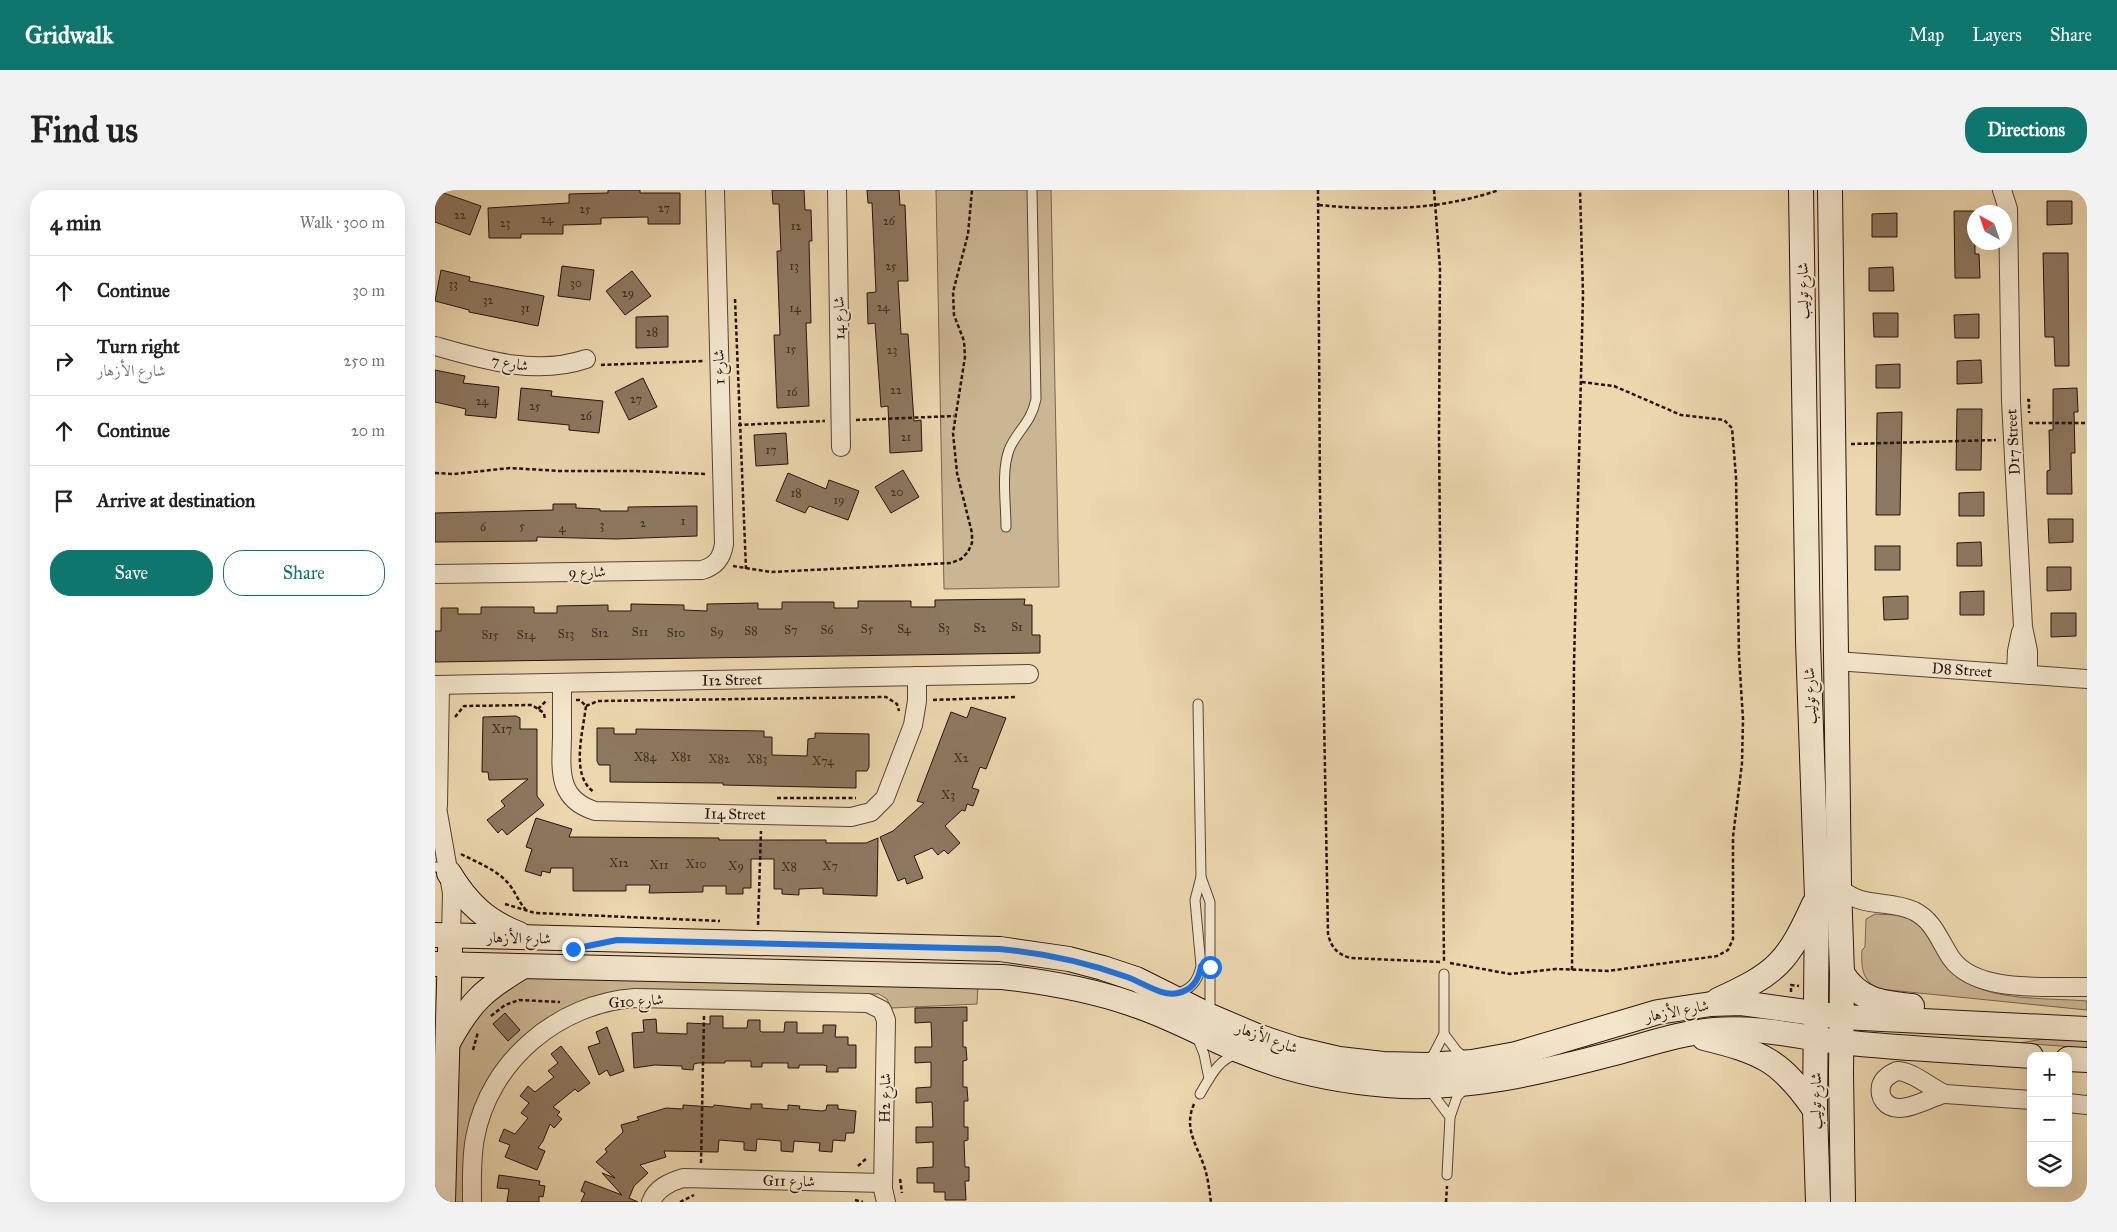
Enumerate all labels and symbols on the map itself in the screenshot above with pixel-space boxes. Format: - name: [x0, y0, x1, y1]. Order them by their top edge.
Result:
- house number: 27: [658, 201, 670, 215]
- house number: 25: [579, 202, 591, 216]
- north arrow: [1967, 205, 2012, 250]
- house number: 22: [454, 208, 466, 222]
- house number: 24: [541, 212, 554, 226]
- house number: 26: [883, 214, 896, 228]
- house number: 23: [500, 216, 511, 230]
- house number: 12: [791, 219, 801, 233]
- house number: 13: [789, 259, 799, 273]
- house number: 25: [885, 259, 897, 273]
- street label: شارع توليب: [1794, 262, 1816, 320]
- house number: 30: [570, 276, 582, 290]
- house number: 33: [448, 277, 458, 291]
- house number: 29: [622, 286, 634, 300]
- house number: 32: [483, 293, 493, 307]
- street label: شارع 14: [830, 296, 852, 340]
- house number: 24: [877, 300, 890, 314]
- house number: 31: [520, 301, 530, 315]
- house number: 14: [789, 301, 801, 315]
- house number: 28: [646, 325, 658, 339]
- house number: 15: [786, 342, 797, 356]
- house number: 23: [887, 343, 898, 357]
- street label: شارع 1: [709, 349, 733, 385]
- street label: شارع 7: [489, 351, 530, 379]
- house number: 22: [890, 383, 902, 397]
- house number: 16: [787, 385, 798, 399]
- house number: 27: [630, 392, 642, 406]
- house number: 24: [476, 394, 489, 408]
- house number: 25: [529, 399, 541, 413]
- street label: D17 Street: [2002, 408, 2024, 476]
- house number: 26: [580, 409, 593, 423]
- house number: 21: [901, 430, 912, 444]
- house number: 17: [765, 443, 777, 457]
- house number: 20: [891, 485, 903, 499]
- house number: 18: [790, 486, 802, 500]
- house number: 19: [833, 493, 845, 507]
- house number: 1: [681, 514, 686, 528]
- house number: 2: [640, 516, 646, 530]
- house number: 3: [600, 518, 605, 532]
- house number: 5: [519, 519, 525, 533]
- house number: 6: [480, 520, 487, 534]
- house number: 4: [559, 521, 566, 535]
- street label: شارع 9: [568, 563, 606, 585]
- house number: S1: [1011, 620, 1023, 634]
- house number: S3: [938, 621, 950, 635]
- house number: S2: [974, 621, 986, 635]
- house number: S5: [861, 622, 874, 636]
- house number: S4: [897, 622, 911, 636]
- house number: S7: [784, 623, 798, 637]
- house number: S6: [820, 623, 834, 637]
- house number: S8: [744, 624, 758, 638]
- house number: S11: [632, 625, 648, 639]
- house number: S9: [710, 625, 724, 639]
- house number: S12: [591, 626, 609, 640]
- house number: S10: [667, 626, 685, 640]
- house number: S13: [558, 627, 574, 641]
- house number: S15: [481, 628, 499, 642]
- house number: S14: [517, 628, 535, 642]
- street label: D8 Street: [1931, 659, 1993, 681]
- street label: شارع توليب: [1800, 667, 1824, 725]
- street label: I12 Street: [702, 670, 763, 690]
- house number: X17: [492, 722, 512, 736]
- house number: X84: [634, 750, 656, 764]
- house number: X81: [671, 750, 691, 764]
- house number: X2: [953, 751, 969, 765]
- house number: X82: [708, 752, 730, 766]
- house number: X83: [747, 752, 767, 766]
- house number: X74: [812, 754, 834, 768]
- house number: X3: [941, 788, 955, 802]
- street label: I14 Street: [704, 804, 766, 824]
- house number: X12: [609, 856, 629, 870]
- house number: X10: [686, 857, 707, 871]
- house number: X11: [650, 858, 669, 872]
- house number: X9: [728, 859, 744, 873]
- house number: X7: [822, 859, 838, 873]
- house number: X8: [781, 860, 797, 874]
- street label: شارع الأزهار: [485, 926, 551, 952]
- route end: [562, 938, 585, 961]
- route start: [1199, 956, 1222, 979]
- street label: G10 شارع: [608, 990, 664, 1016]
- street label: شارع الأزهار: [1641, 994, 1711, 1030]
- street label: شارع الأزهار: [1230, 1016, 1301, 1061]
- street label: H2 شارع: [876, 1073, 898, 1123]
- street label: شارع توليب: [1807, 1073, 1829, 1129]
- street label: G11 شارع: [763, 1172, 815, 1194]

